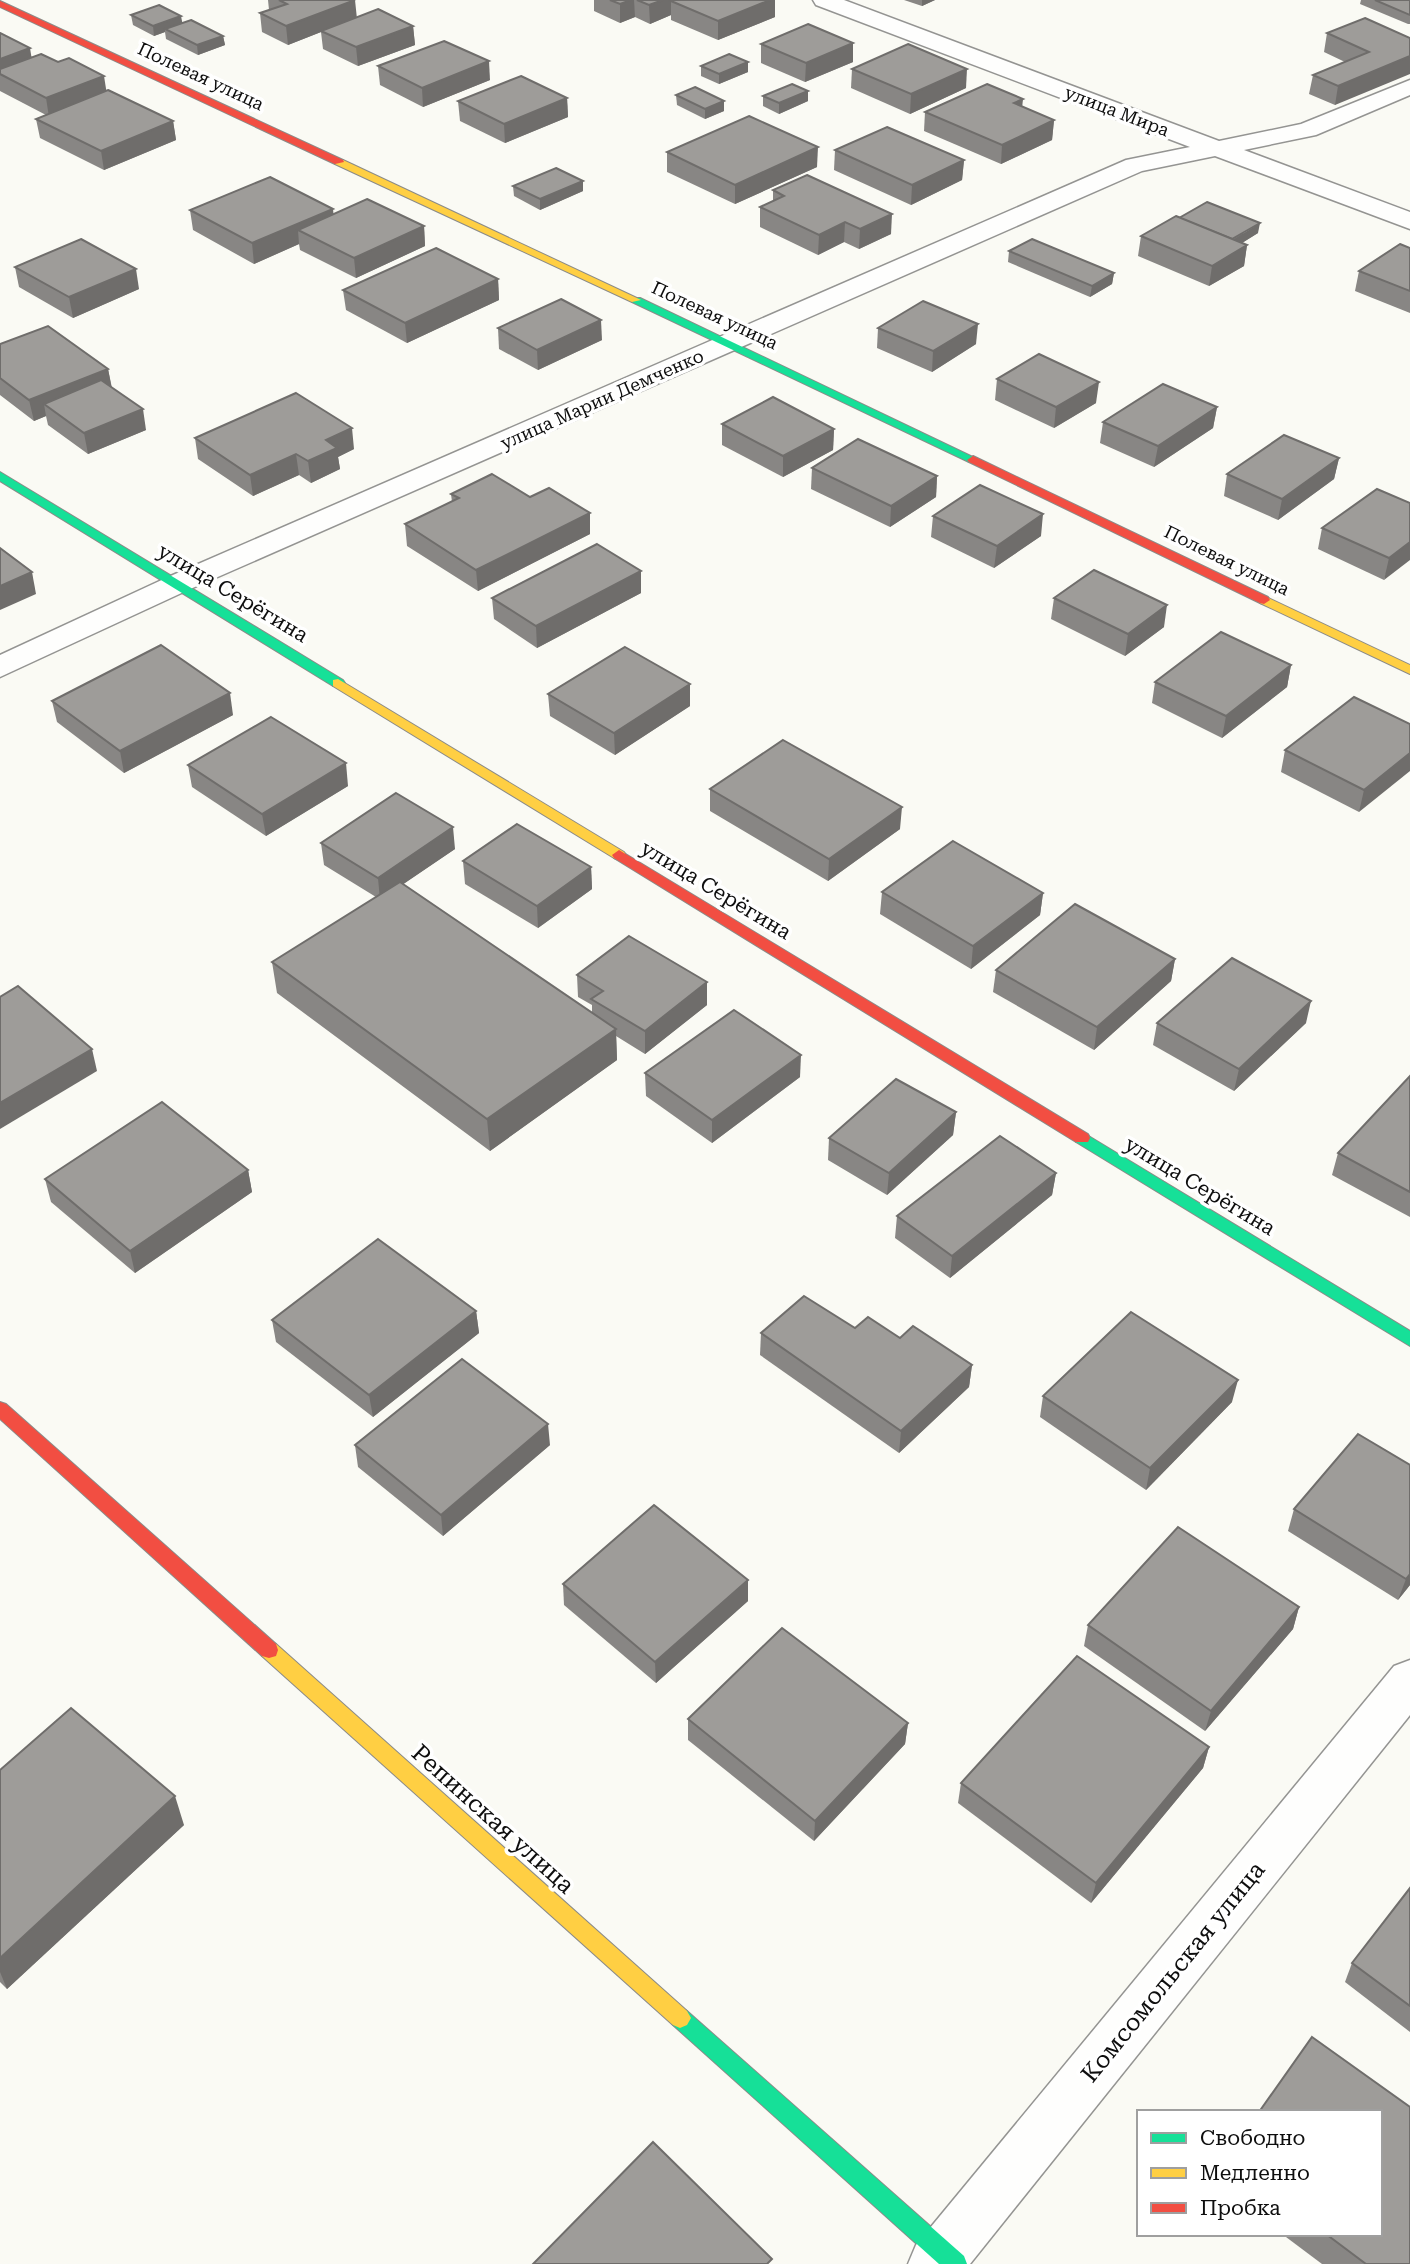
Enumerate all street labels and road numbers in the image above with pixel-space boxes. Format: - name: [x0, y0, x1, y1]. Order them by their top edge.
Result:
- street label: Полевая улица: [135, 38, 268, 114]
- street label: улица Мира: [1062, 81, 1172, 141]
- street label: Полевая улица: [649, 277, 782, 353]
- street label: улица Марии Демченко: [497, 345, 707, 453]
- street label: Полевая улица: [1161, 521, 1293, 599]
- street label: улица Серёгина: [153, 539, 313, 648]
- street label: улица Серёгина: [636, 836, 796, 945]
- street label: улица Серёгина: [1120, 1132, 1280, 1241]
- street label: Репинская улица: [406, 1739, 580, 1899]
- street label: Комсомольская улица: [1075, 1856, 1271, 2088]

